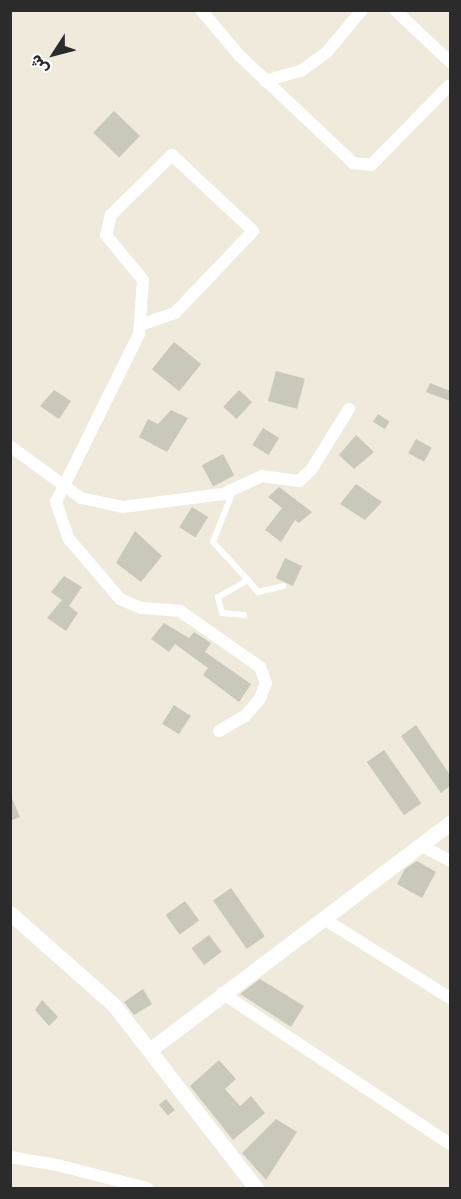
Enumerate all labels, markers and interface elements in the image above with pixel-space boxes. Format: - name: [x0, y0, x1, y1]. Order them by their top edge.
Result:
- north arrow: [24, 24, 84, 84]
- text: ش: [25, 51, 53, 79]

